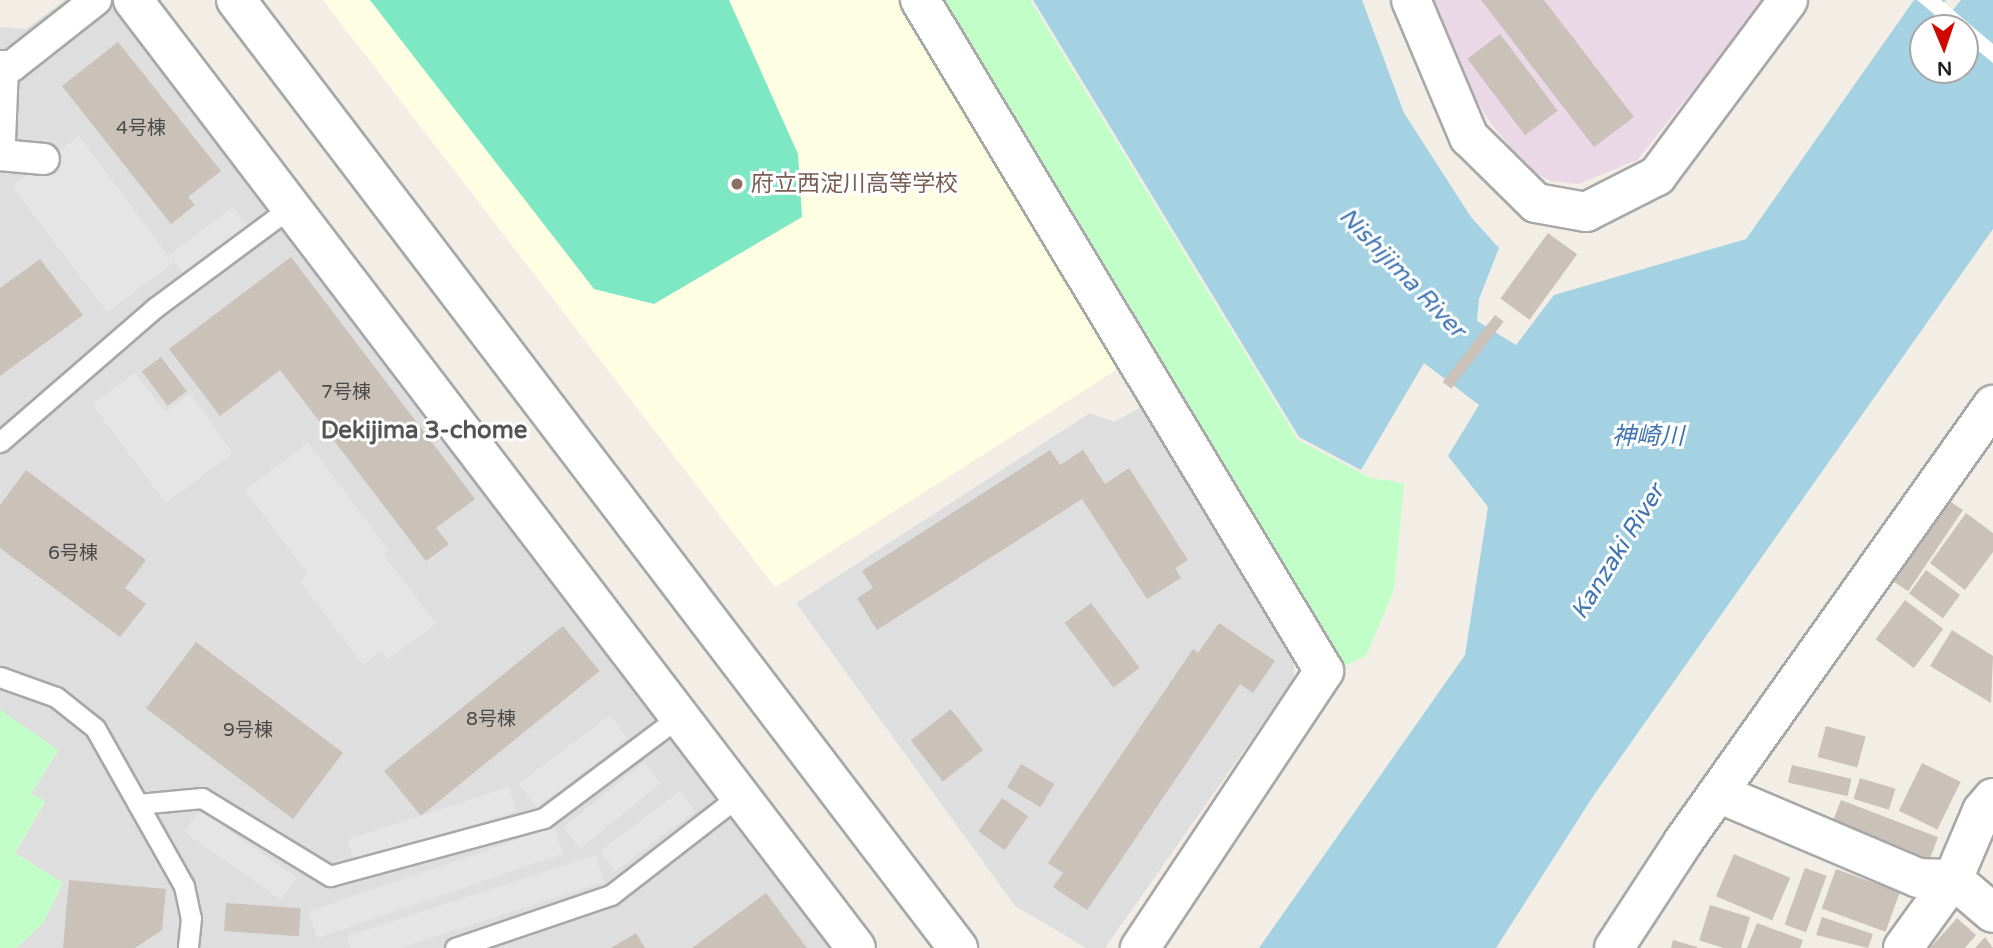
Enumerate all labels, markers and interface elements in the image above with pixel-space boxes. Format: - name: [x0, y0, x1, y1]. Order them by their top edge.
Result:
- north arrow: [1909, 14, 1979, 84]
- text: N: [1937, 57, 1953, 79]
- house number: 4号棟: [116, 118, 166, 140]
- place label: 府立西淀川高等学校: [751, 170, 958, 198]
- marker: 府立西淀川高等学校: [729, 176, 745, 192]
- water label: Nishijima River: [1333, 202, 1471, 344]
- house number: 7号棟: [321, 382, 371, 404]
- district label: Dekijima 3-chome: [321, 417, 527, 445]
- water label: 神崎川: [1612, 423, 1684, 451]
- water label: Kanzaki River: [1565, 479, 1671, 625]
- house number: 6号棟: [48, 543, 98, 565]
- house number: 8号棟: [466, 709, 516, 731]
- house number: 9号棟: [223, 720, 273, 742]

